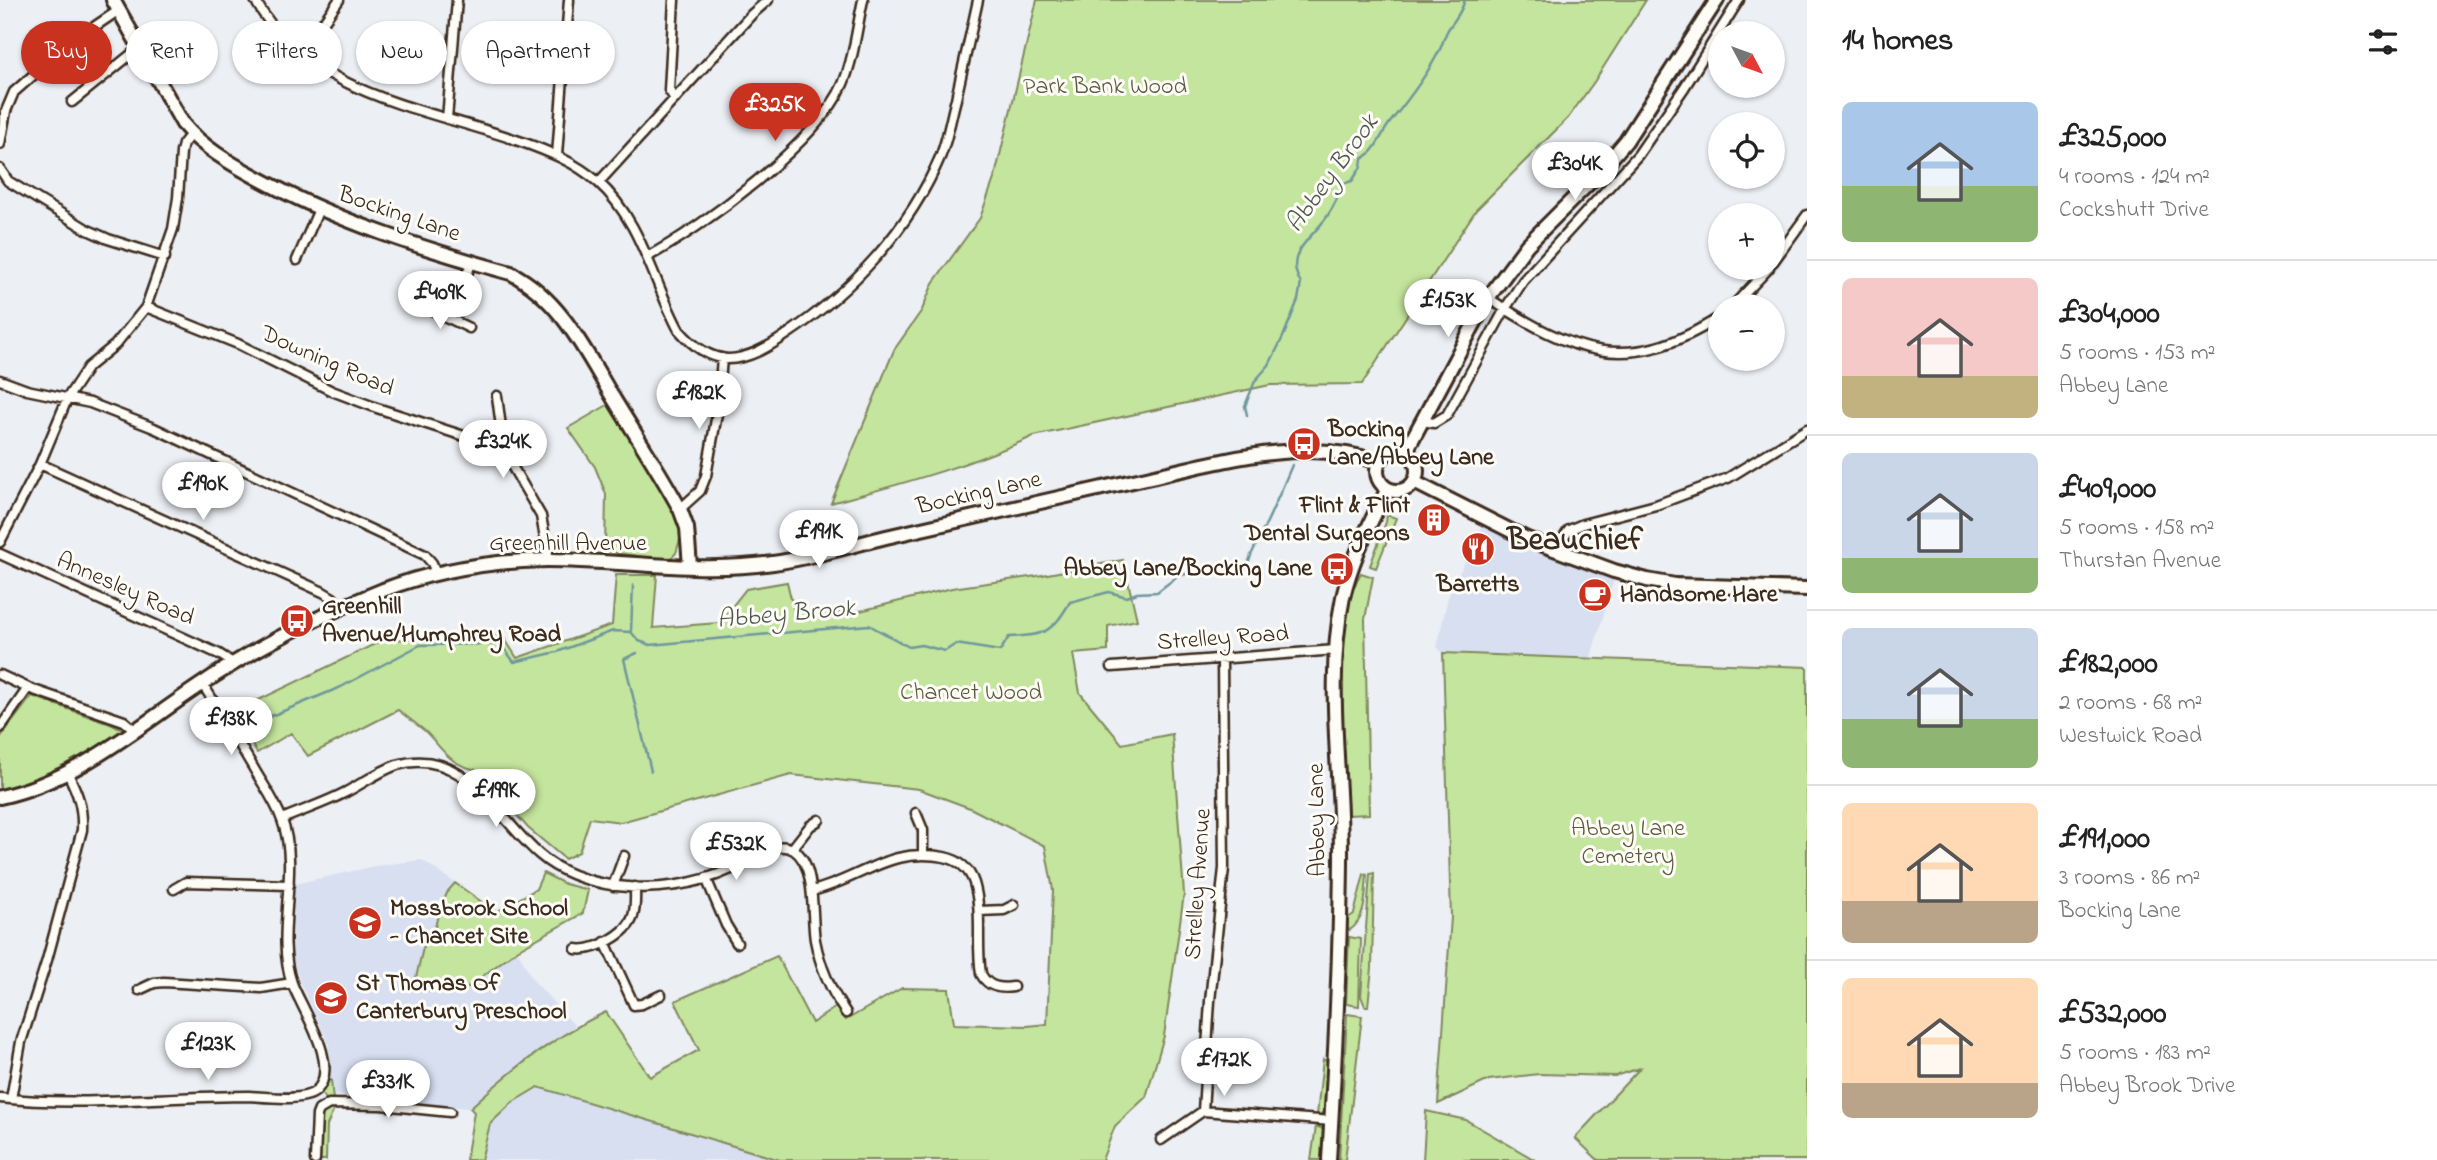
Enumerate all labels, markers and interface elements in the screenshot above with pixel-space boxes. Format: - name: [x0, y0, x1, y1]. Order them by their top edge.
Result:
- text: 14 homes: [1842, 20, 1953, 64]
- chip: Buy: [21, 21, 112, 84]
- chip: Rent: [126, 21, 218, 84]
- chip: Filters: [232, 21, 342, 84]
- chip: New: [356, 21, 447, 84]
- chip: Apartment: [461, 21, 615, 84]
- north arrow: [1708, 21, 1785, 98]
- map controls: [1708, 21, 1785, 371]
- icon: filters: [2364, 23, 2402, 61]
- park label: Park Bank Wood: [1023, 70, 1187, 105]
- pin: £325K: [726, 83, 824, 143]
- text: £325K: [745, 89, 805, 122]
- water label: Abbey Brook: [1277, 106, 1390, 241]
- button: locate: [1708, 112, 1785, 189]
- text: £325,000: [2059, 117, 2166, 161]
- icon: home: [1898, 130, 1982, 214]
- pin: £304K: [1526, 142, 1624, 202]
- text: £304K: [1548, 148, 1602, 181]
- text: 4 rooms · 124 m²: [2059, 161, 2210, 194]
- street label: Bocking Lane: [332, 177, 465, 252]
- text: Cockshutt Drive: [2059, 194, 2209, 227]
- button: +: [1708, 203, 1785, 280]
- pin: £409K: [391, 272, 489, 331]
- text: £409K: [414, 277, 466, 310]
- pin: £153K: [1399, 280, 1497, 339]
- text: £153K: [1420, 285, 1476, 318]
- text: £304,000: [2059, 293, 2160, 337]
- button: −: [1708, 294, 1785, 371]
- icon: home: [1898, 306, 1982, 390]
- street label: Downing Road: [254, 317, 400, 407]
- text: 5 rooms · 153 m²: [2059, 337, 2215, 370]
- text: Abbey Lane: [2059, 370, 2168, 403]
- pin: £182K: [650, 372, 748, 431]
- text: £182K: [672, 377, 726, 410]
- place label: Bocking Lane/Abbey Lane: [1327, 413, 1495, 477]
- pin: £324K: [454, 420, 552, 480]
- bus stop icon: Bocking Lane/Abbey Lane: [1285, 425, 1323, 463]
- text: £324K: [475, 426, 531, 459]
- pin: £190K: [154, 462, 252, 522]
- street label: Bocking Lane: [912, 463, 1045, 526]
- text: £190K: [178, 468, 228, 501]
- text: £409,000: [2059, 468, 2156, 512]
- icon: home: [1898, 481, 1982, 565]
- place label: Flint & Flint Dental Surgeons: [1243, 489, 1411, 553]
- building icon: Flint & Flint Dental Surgeons: [1415, 501, 1453, 539]
- pin: £191K: [770, 510, 868, 570]
- text: 5 rooms · 158 m²: [2059, 512, 2214, 545]
- text: £191K: [795, 516, 843, 549]
- district label: Beauchief: [1505, 518, 1644, 565]
- street label: Greenhill Avenue: [489, 527, 647, 562]
- restaurant icon: Barretts: [1459, 530, 1497, 568]
- street label: Annesley Road: [50, 544, 200, 637]
- text: Thurstan Avenue: [2059, 545, 2221, 578]
- bus stop icon: Abbey Lane/Bocking Lane: [1318, 550, 1356, 588]
- place label: Abbey Lane/Bocking Lane: [1063, 552, 1313, 588]
- place label: Barretts: [1435, 568, 1520, 603]
- cafe icon: Handsome Hare: [1576, 576, 1614, 614]
- place label: Handsome Hare: [1620, 578, 1779, 613]
- place label: Greenhill Avenue/Humphrey Road: [322, 590, 561, 654]
- water label: Abbey Brook: [715, 590, 858, 640]
- bus stop icon: Greenhill Avenue/Humphrey Road: [278, 602, 316, 640]
- street label: Strelley Road: [1156, 617, 1291, 662]
- text: £182,000: [2059, 643, 2158, 687]
- icon: home: [1898, 656, 1982, 740]
- park label: Chancet Wood: [900, 676, 1042, 711]
- text: 2 rooms · 68 m²: [2059, 687, 2202, 720]
- pin: £138K: [182, 698, 280, 757]
- text: £138K: [205, 703, 257, 736]
- text: Westwick Road: [2059, 720, 2202, 753]
- street label: Abbey Lane: [1300, 762, 1337, 877]
- pin: £199K: [447, 770, 545, 829]
- text: £199K: [473, 775, 519, 808]
- street label: Strelley Avenue: [1176, 807, 1223, 961]
- park label: Abbey Lane Cemetery: [1571, 812, 1685, 876]
- text: £191,000: [2059, 818, 2150, 862]
- pin: £532K: [687, 822, 785, 882]
- text: £532K: [706, 828, 766, 861]
- icon: home: [1898, 831, 1982, 915]
- text: 3 rooms · 86 m²: [2059, 862, 2200, 895]
- place label: Mossbrook School - Chancet Site: [389, 892, 568, 955]
- text: Bocking Lane: [2059, 895, 2181, 928]
- school or university icon: Mossbrook School - Chancet Site: [346, 904, 384, 942]
- place label: St Thomas Of Canterbury Preschool: [356, 967, 567, 1031]
- school or university icon: St Thomas Of Canterbury Preschool: [312, 979, 350, 1017]
- text: £532,000: [2059, 993, 2166, 1037]
- icon: home: [1898, 1006, 1982, 1090]
- pin: £123K: [159, 1023, 257, 1082]
- text: £123K: [181, 1028, 235, 1061]
- text: 5 rooms · 183 m²: [2059, 1037, 2211, 1070]
- pin: £172K: [1175, 1038, 1273, 1098]
- text: £172K: [1197, 1044, 1251, 1077]
- pin: £331K: [339, 1060, 437, 1120]
- text: £331K: [362, 1066, 414, 1099]
- text: Abbey Brook Drive: [2059, 1070, 2235, 1103]

